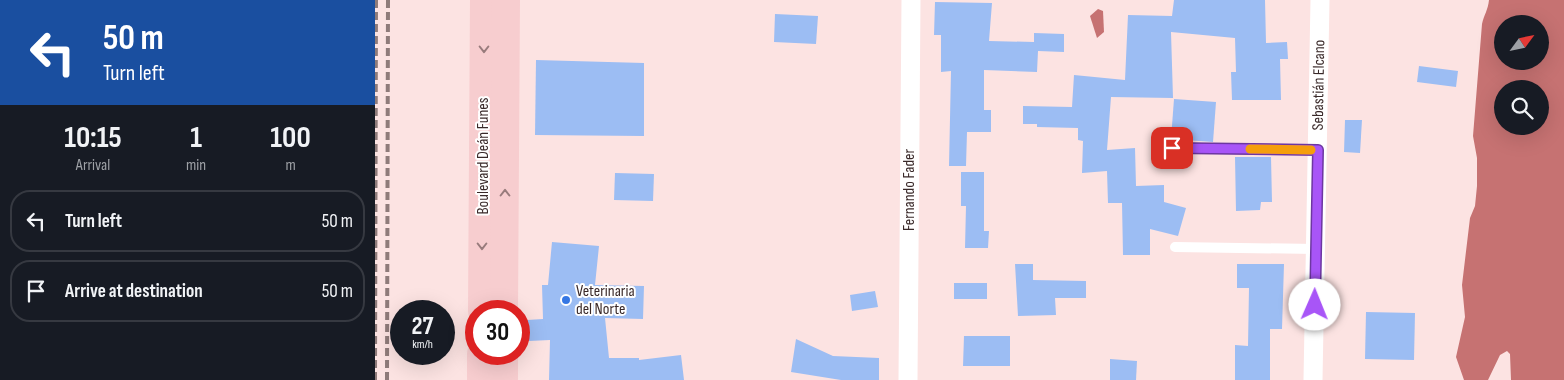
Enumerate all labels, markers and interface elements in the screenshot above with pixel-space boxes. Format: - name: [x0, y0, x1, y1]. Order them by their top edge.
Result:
- north arrow: [1494, 15, 1549, 70]
- map controls: [1494, 15, 1549, 135]
- text: 50 m: [103, 17, 164, 60]
- icon: left: [20, 20, 85, 85]
- street label: Sebastián Elcano: [1309, 40, 1329, 130]
- one-way arrow: [479, 45, 489, 53]
- text: Turn left: [103, 60, 165, 87]
- button: search: [1494, 80, 1549, 135]
- street label: Boulevard Deán Funes: [474, 97, 493, 215]
- text: 10:15: [64, 120, 122, 156]
- text: 1: [190, 120, 202, 156]
- text: 100: [270, 120, 311, 156]
- pin: [1151, 127, 1193, 169]
- icon: arrive: [1158, 134, 1186, 162]
- street label: Fernando Fader: [900, 148, 919, 231]
- text: Arrival: [76, 156, 110, 175]
- text: min: [186, 156, 206, 175]
- text: m: [285, 156, 296, 175]
- one-way arrow: [500, 188, 510, 196]
- icon: left: [22, 207, 50, 235]
- text: Turn left: [65, 210, 122, 233]
- text: 50 m: [322, 210, 353, 233]
- one-way arrow: [477, 242, 487, 250]
- icon: arrive: [22, 277, 50, 305]
- position arrow: [1288, 278, 1340, 330]
- text: Arrive at destination: [65, 280, 203, 303]
- text: 50 m: [322, 280, 353, 303]
- place label: Veterinaria del Norte: [576, 282, 635, 319]
- marker: Veterinaria del Norte: [560, 294, 572, 306]
- speed limit sign: 30: [465, 300, 530, 365]
- text: 27: [412, 311, 433, 342]
- text: km/h: [412, 337, 433, 352]

